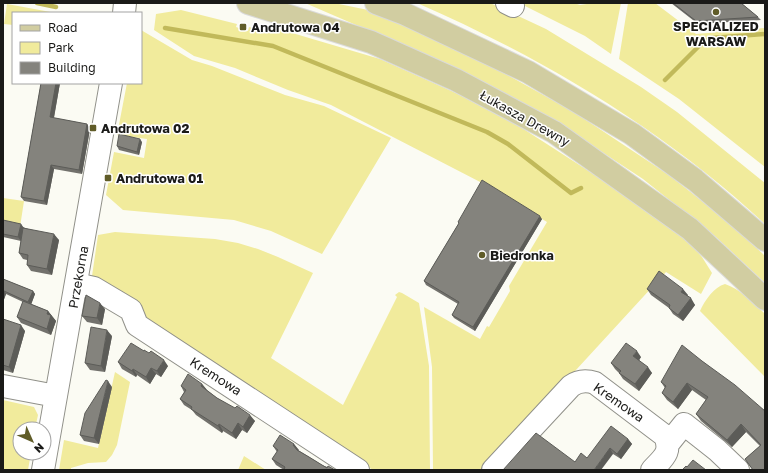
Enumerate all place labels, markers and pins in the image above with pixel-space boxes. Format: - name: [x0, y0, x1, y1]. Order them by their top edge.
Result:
- marker: SPECIALIZED WARSAW: [711, 7, 721, 17]
- place label: SPECIALIZED WARSAW: [673, 18, 759, 49]
- place label: Andrutowa 04: [251, 19, 340, 35]
- marker: Andrutowa 04: [238, 22, 248, 32]
- place label: Andrutowa 02: [101, 120, 190, 136]
- marker: Andrutowa 02: [88, 123, 98, 133]
- place label: Andrutowa 01: [116, 170, 204, 186]
- marker: Andrutowa 01: [103, 173, 113, 183]
- place label: Biedronka: [490, 247, 554, 263]
- marker: Biedronka: [477, 250, 487, 260]

